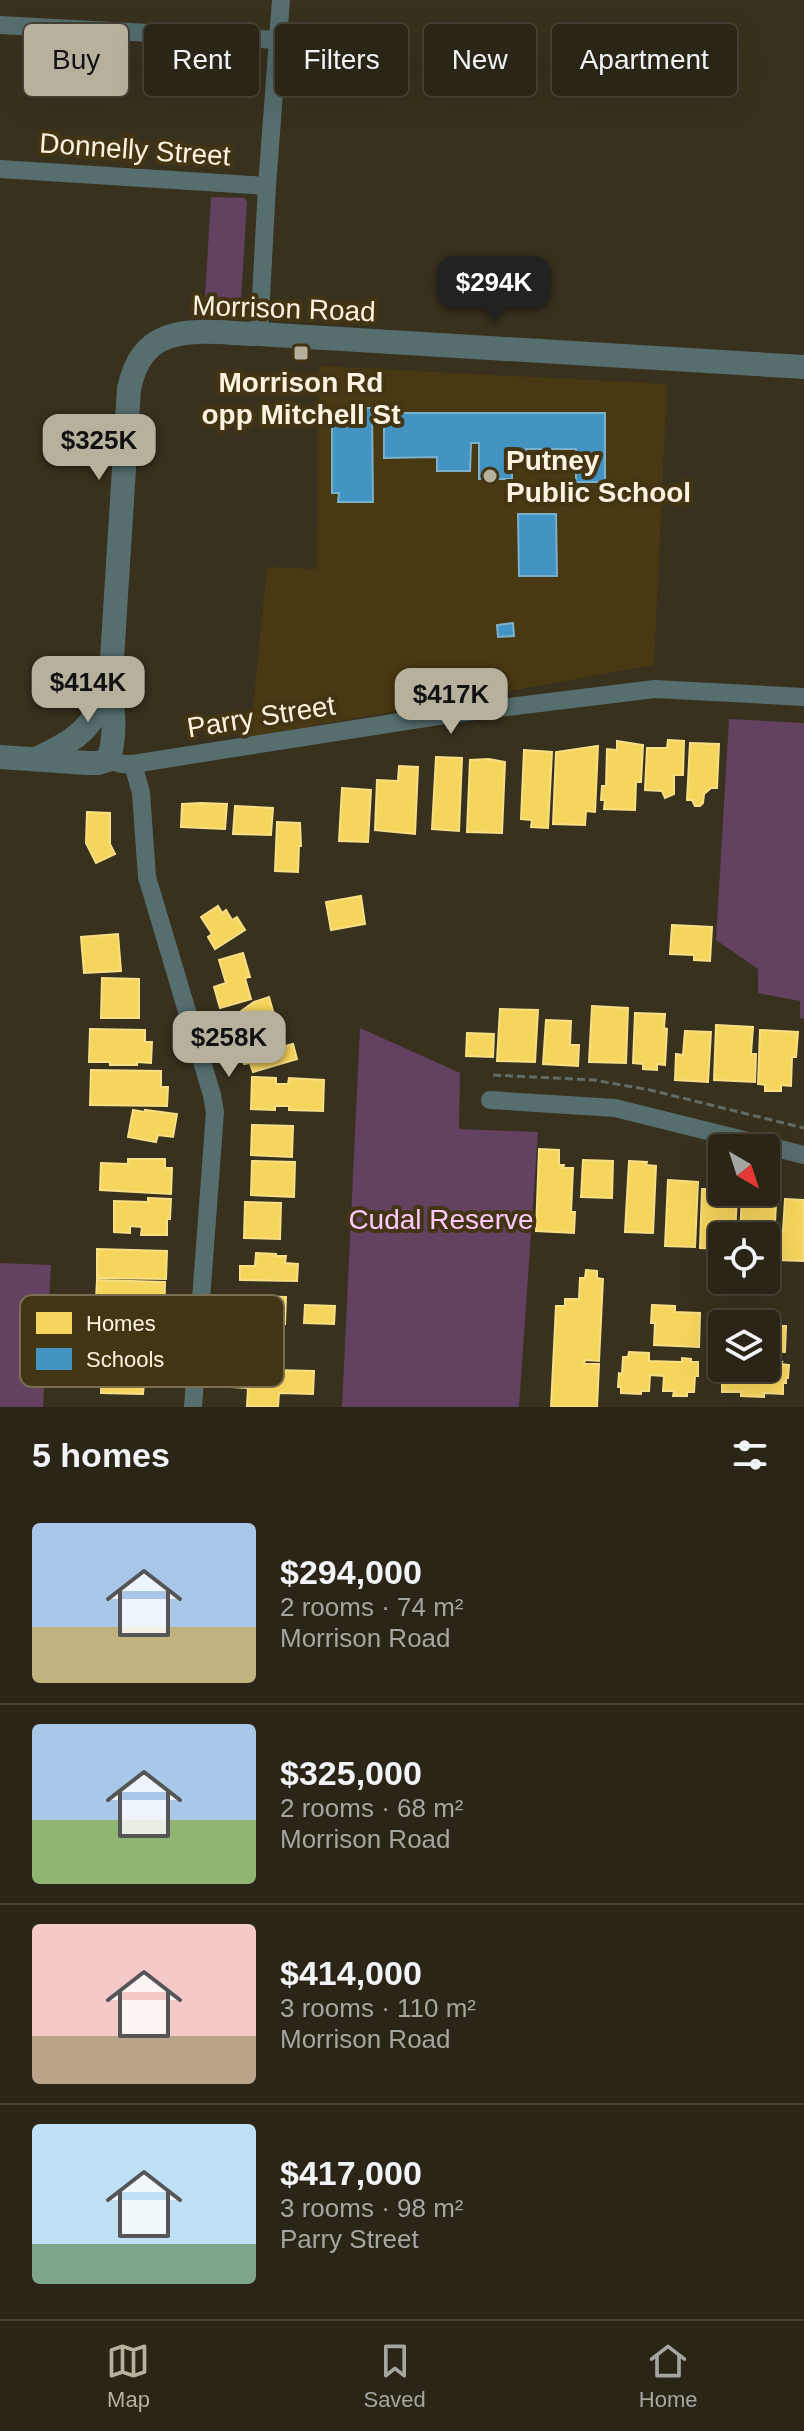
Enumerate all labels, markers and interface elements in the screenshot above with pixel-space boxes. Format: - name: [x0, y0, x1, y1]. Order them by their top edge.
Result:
- chip: Buy: [24, 24, 128, 96]
- chip: Rent: [144, 24, 259, 96]
- chip: Filters: [275, 24, 408, 96]
- chip: New: [424, 24, 536, 96]
- chip: Apartment: [552, 24, 737, 96]
- street label: Donnelly Street: [38, 127, 232, 172]
- pin: $294K: [438, 256, 550, 324]
- text: $294K: [456, 267, 532, 297]
- street label: Morrison Road: [192, 290, 376, 327]
- marker: Morrison Rd opp Mitchell St: [292, 344, 310, 362]
- place label: Morrison Rd opp Mitchell St: [201, 367, 401, 430]
- pin: $325K: [43, 414, 155, 482]
- text: $325K: [61, 425, 137, 455]
- place label: Putney Public School: [506, 445, 691, 508]
- marker: Putney Public School: [481, 467, 499, 485]
- pin: $414K: [32, 656, 144, 724]
- text: $414K: [50, 667, 126, 697]
- pin: $417K: [395, 668, 507, 736]
- text: $417K: [413, 679, 489, 709]
- street label: Parry Street: [185, 689, 337, 743]
- pin: $258K: [173, 1011, 285, 1079]
- text: $258K: [191, 1022, 267, 1052]
- north arrow: [708, 1134, 780, 1206]
- map controls: [708, 1134, 780, 1382]
- park label: Cudal Reserve: [348, 1204, 534, 1235]
- button: locate: [708, 1222, 780, 1294]
- legend: [20, 1295, 284, 1387]
- button: layers: [708, 1310, 780, 1382]
- text: Homes: [86, 1311, 156, 1336]
- text: Schools: [86, 1347, 164, 1372]
- icon: filters: [728, 1433, 772, 1477]
- text: 5 homes: [32, 1436, 170, 1474]
- text: $294,000: [280, 1553, 422, 1591]
- icon: home: [96, 1555, 192, 1651]
- text: 2 rooms · 74 m²: [280, 1592, 464, 1622]
- text: Morrison Road: [280, 1623, 451, 1653]
- text: $325,000: [280, 1754, 422, 1792]
- icon: home: [96, 1756, 192, 1852]
- text: 2 rooms · 68 m²: [280, 1793, 464, 1823]
- text: Morrison Road: [280, 1824, 451, 1854]
- text: $414,000: [280, 1954, 422, 1992]
- icon: home: [96, 1956, 192, 2052]
- text: 3 rooms · 110 m²: [280, 1993, 476, 2023]
- text: Morrison Road: [280, 2024, 451, 2054]
- text: $417,000: [280, 2154, 422, 2192]
- icon: home: [96, 2156, 192, 2252]
- text: 3 rooms · 98 m²: [280, 2193, 464, 2223]
- text: Parry Street: [280, 2224, 419, 2254]
- tab: Map: [106, 2339, 150, 2413]
- tab: Saved: [363, 2339, 426, 2413]
- tab: Home: [639, 2339, 698, 2413]

